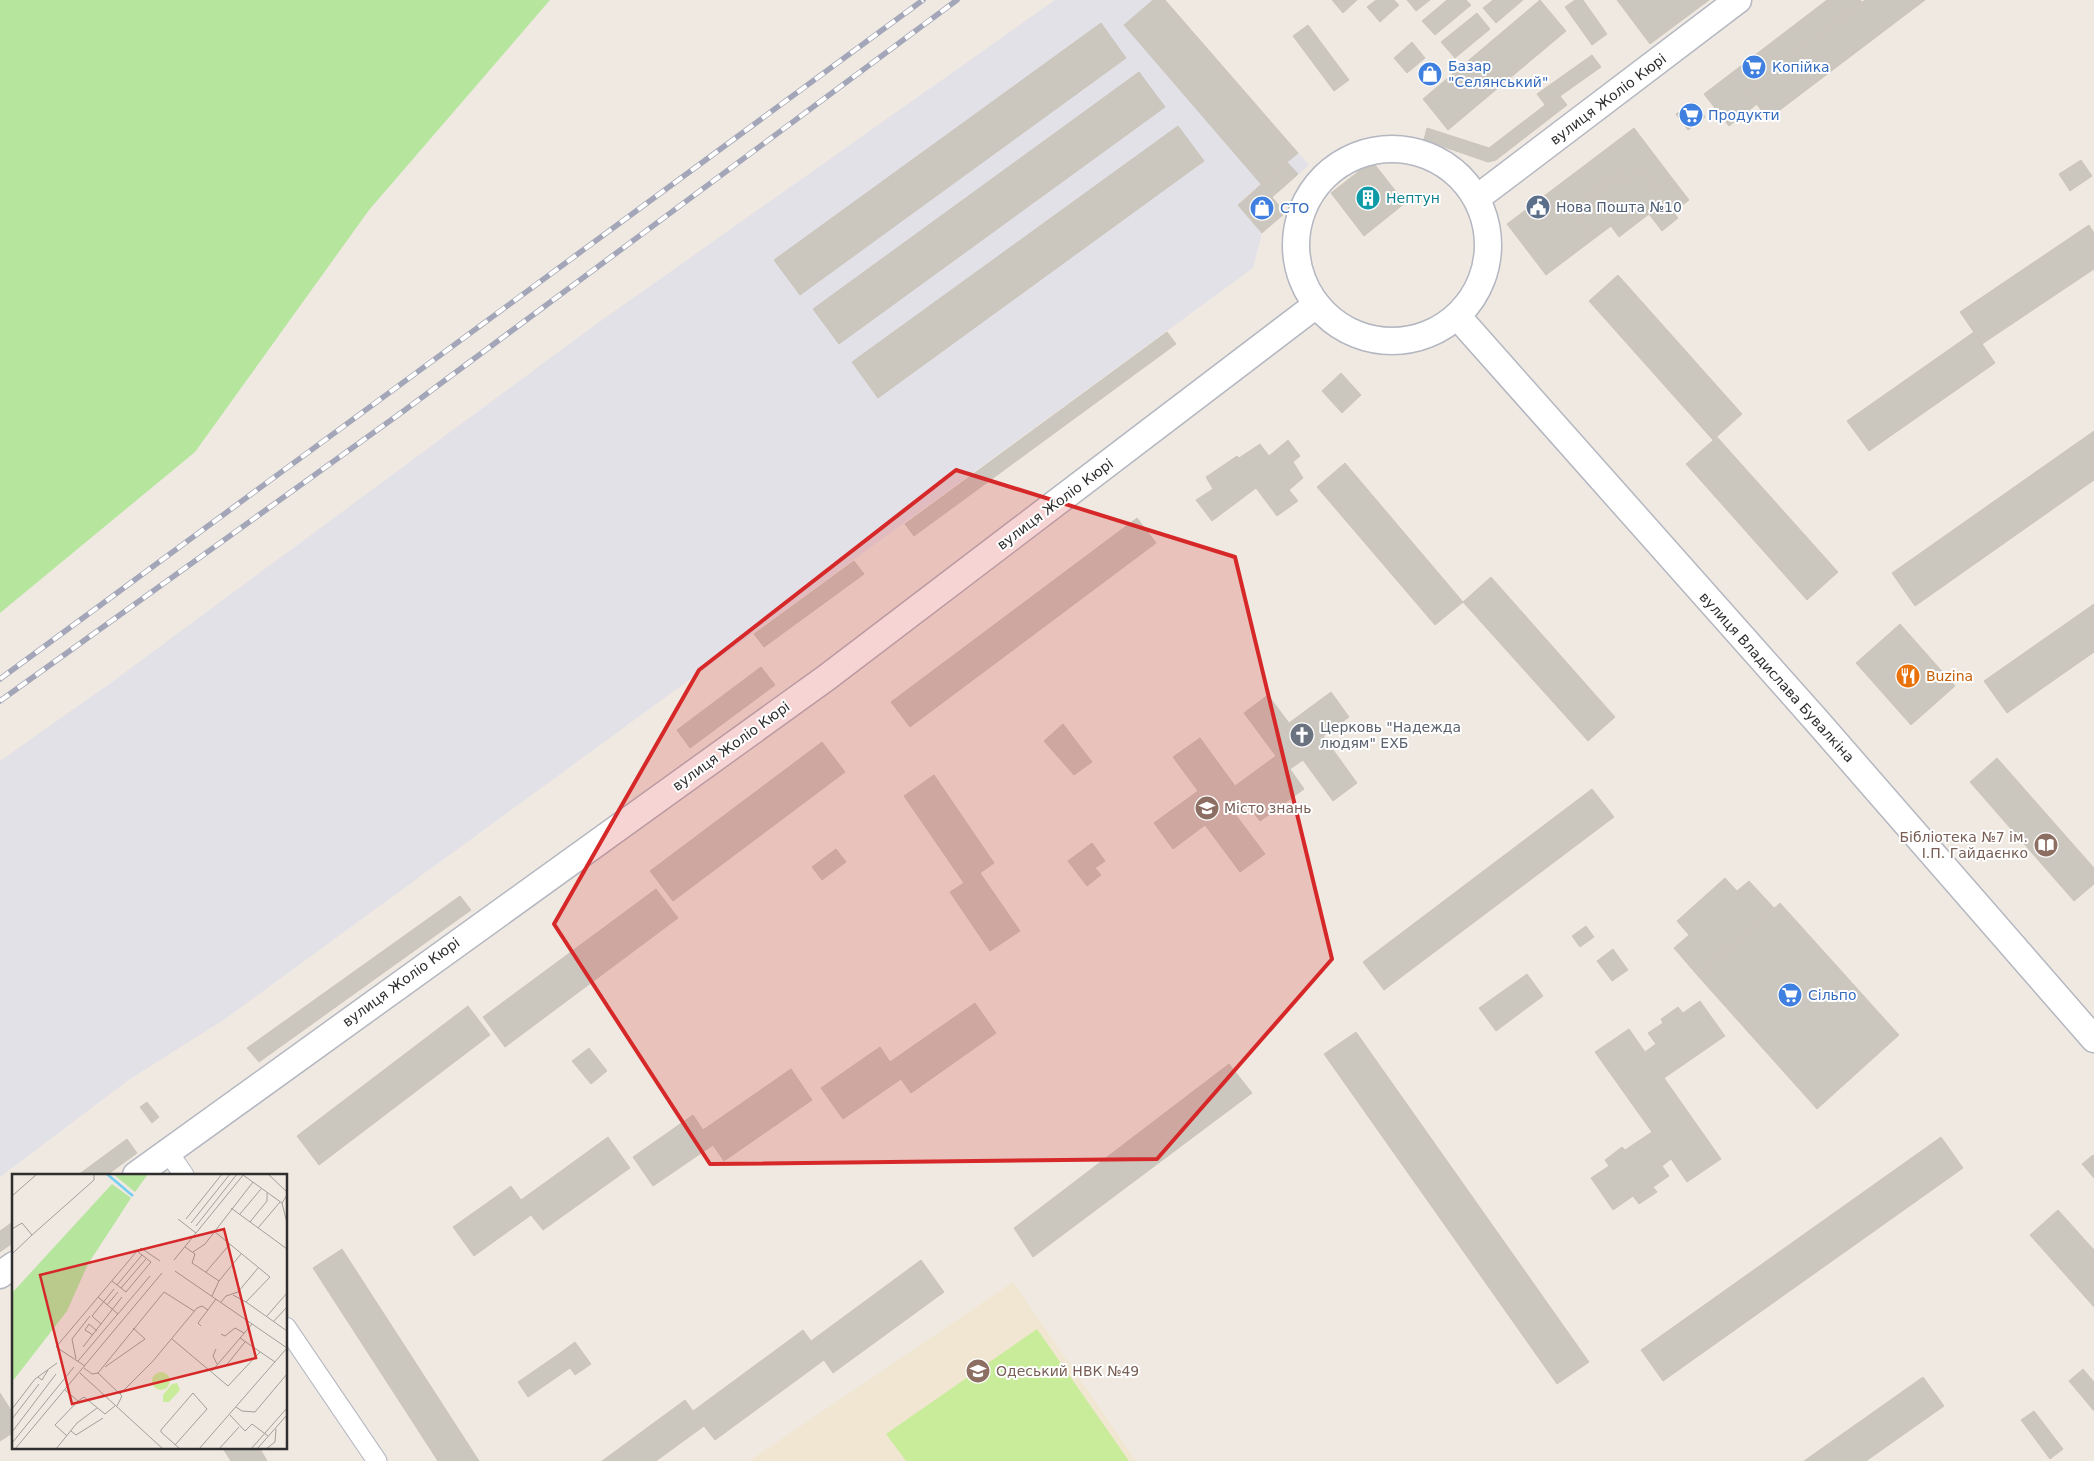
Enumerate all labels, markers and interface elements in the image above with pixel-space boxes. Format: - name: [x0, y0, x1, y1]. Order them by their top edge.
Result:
- street label: вулиця Жоліо Кюрі: [1547, 50, 1669, 148]
- supermarket icon: Копійка: [1741, 54, 1767, 80]
- place label: Базар "Селянський": [1448, 58, 1548, 90]
- place label: Копійка: [1772, 59, 1830, 75]
- shop icon: Базар "Селянський": [1417, 61, 1443, 87]
- supermarket icon: Продукти: [1678, 102, 1704, 128]
- place label: Продукти: [1708, 107, 1780, 123]
- building icon: Нептун: [1355, 185, 1381, 211]
- place label: Нептун: [1386, 190, 1440, 206]
- public building icon: Нова Пошта №10: [1525, 194, 1551, 220]
- shop icon: СТО: [1249, 195, 1275, 221]
- place label: Нова Пошта №10: [1556, 199, 1682, 215]
- place label: СТО: [1280, 200, 1309, 216]
- street label: вулиця Жоліо Кюрі: [994, 455, 1116, 553]
- street label: вулиця Владислава Бувалкіна: [1696, 589, 1858, 765]
- restaurant icon: Buzina: [1895, 663, 1921, 689]
- place label: Buzina: [1926, 668, 1973, 684]
- street label: вулиця Жоліо Кюрі: [669, 698, 793, 794]
- place label: Церковь "Надежда людям" ЕХБ: [1320, 719, 1461, 751]
- church icon: Церковь "Надежда людям" ЕХБ: [1289, 722, 1315, 748]
- school or university icon: Місто знань: [1194, 795, 1220, 821]
- place label: Місто знань: [1224, 800, 1311, 816]
- place label: Бібліотека №7 ім. І.П. Гайдаєнко: [1899, 829, 2028, 861]
- library icon: Бібліотека №7 ім. І.П. Гайдаєнко: [2033, 832, 2059, 858]
- street label: вулиця Жоліо Кюрі: [339, 934, 463, 1030]
- supermarket icon: Сільпо: [1777, 982, 1803, 1008]
- place label: Сільпо: [1808, 987, 1857, 1003]
- inset map: [12, 1174, 288, 1448]
- school or university icon: Одеський НВК №49: [965, 1358, 991, 1384]
- place label: Одеський НВК №49: [996, 1363, 1139, 1379]

